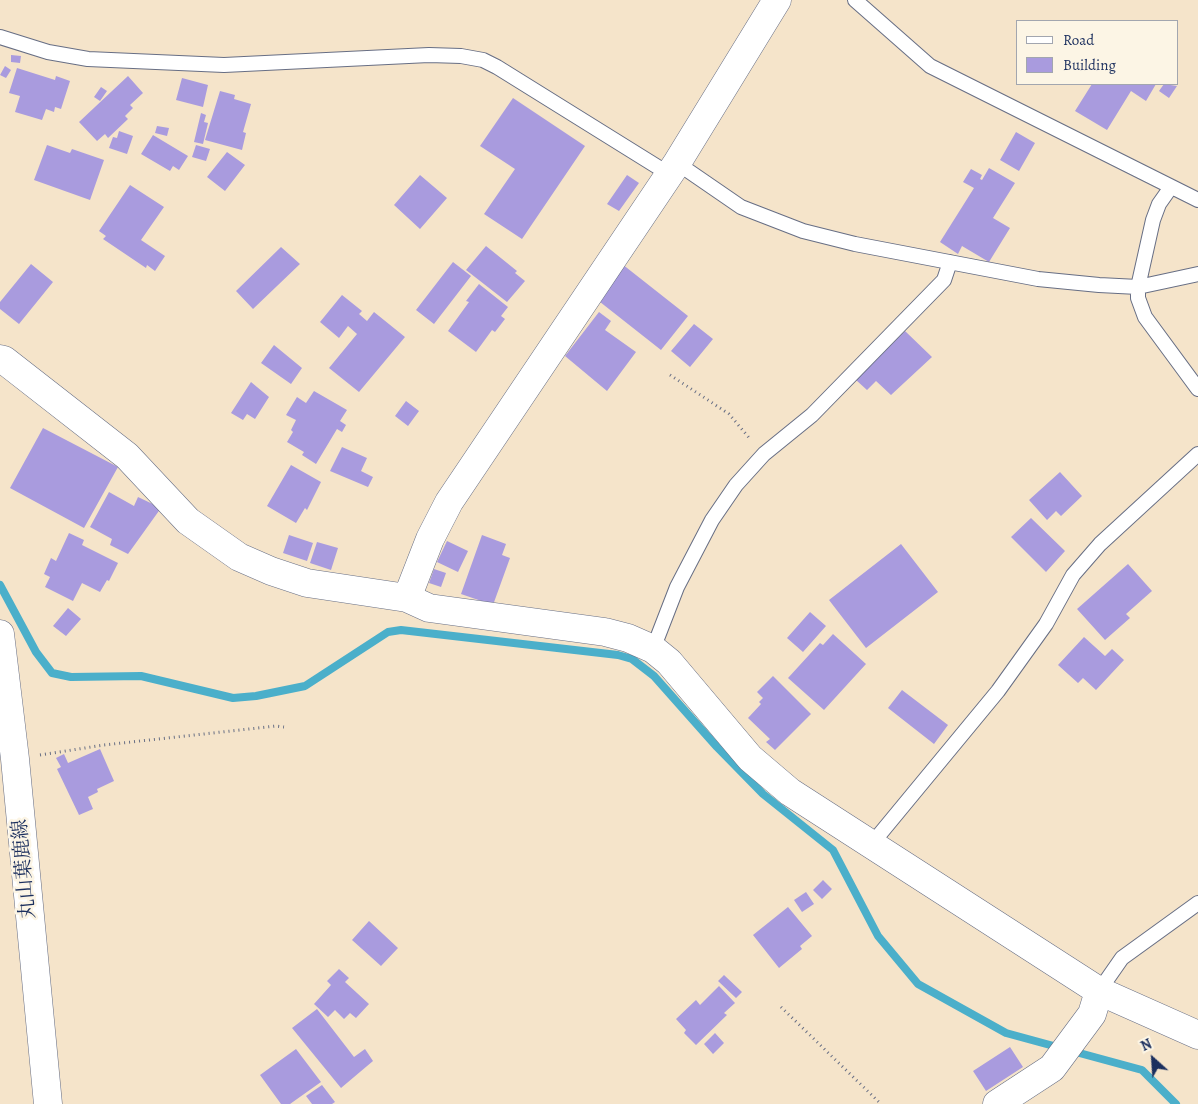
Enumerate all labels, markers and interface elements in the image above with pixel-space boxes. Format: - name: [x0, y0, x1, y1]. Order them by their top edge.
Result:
- legend: [1016, 20, 1178, 85]
- text: Road: [1063, 30, 1094, 50]
- text: Building: [1063, 55, 1116, 75]
- street label: 丸山葉鹿線: [9, 818, 41, 920]
- north arrow: [1128, 1034, 1178, 1084]
- text: N: [1137, 1034, 1155, 1056]

